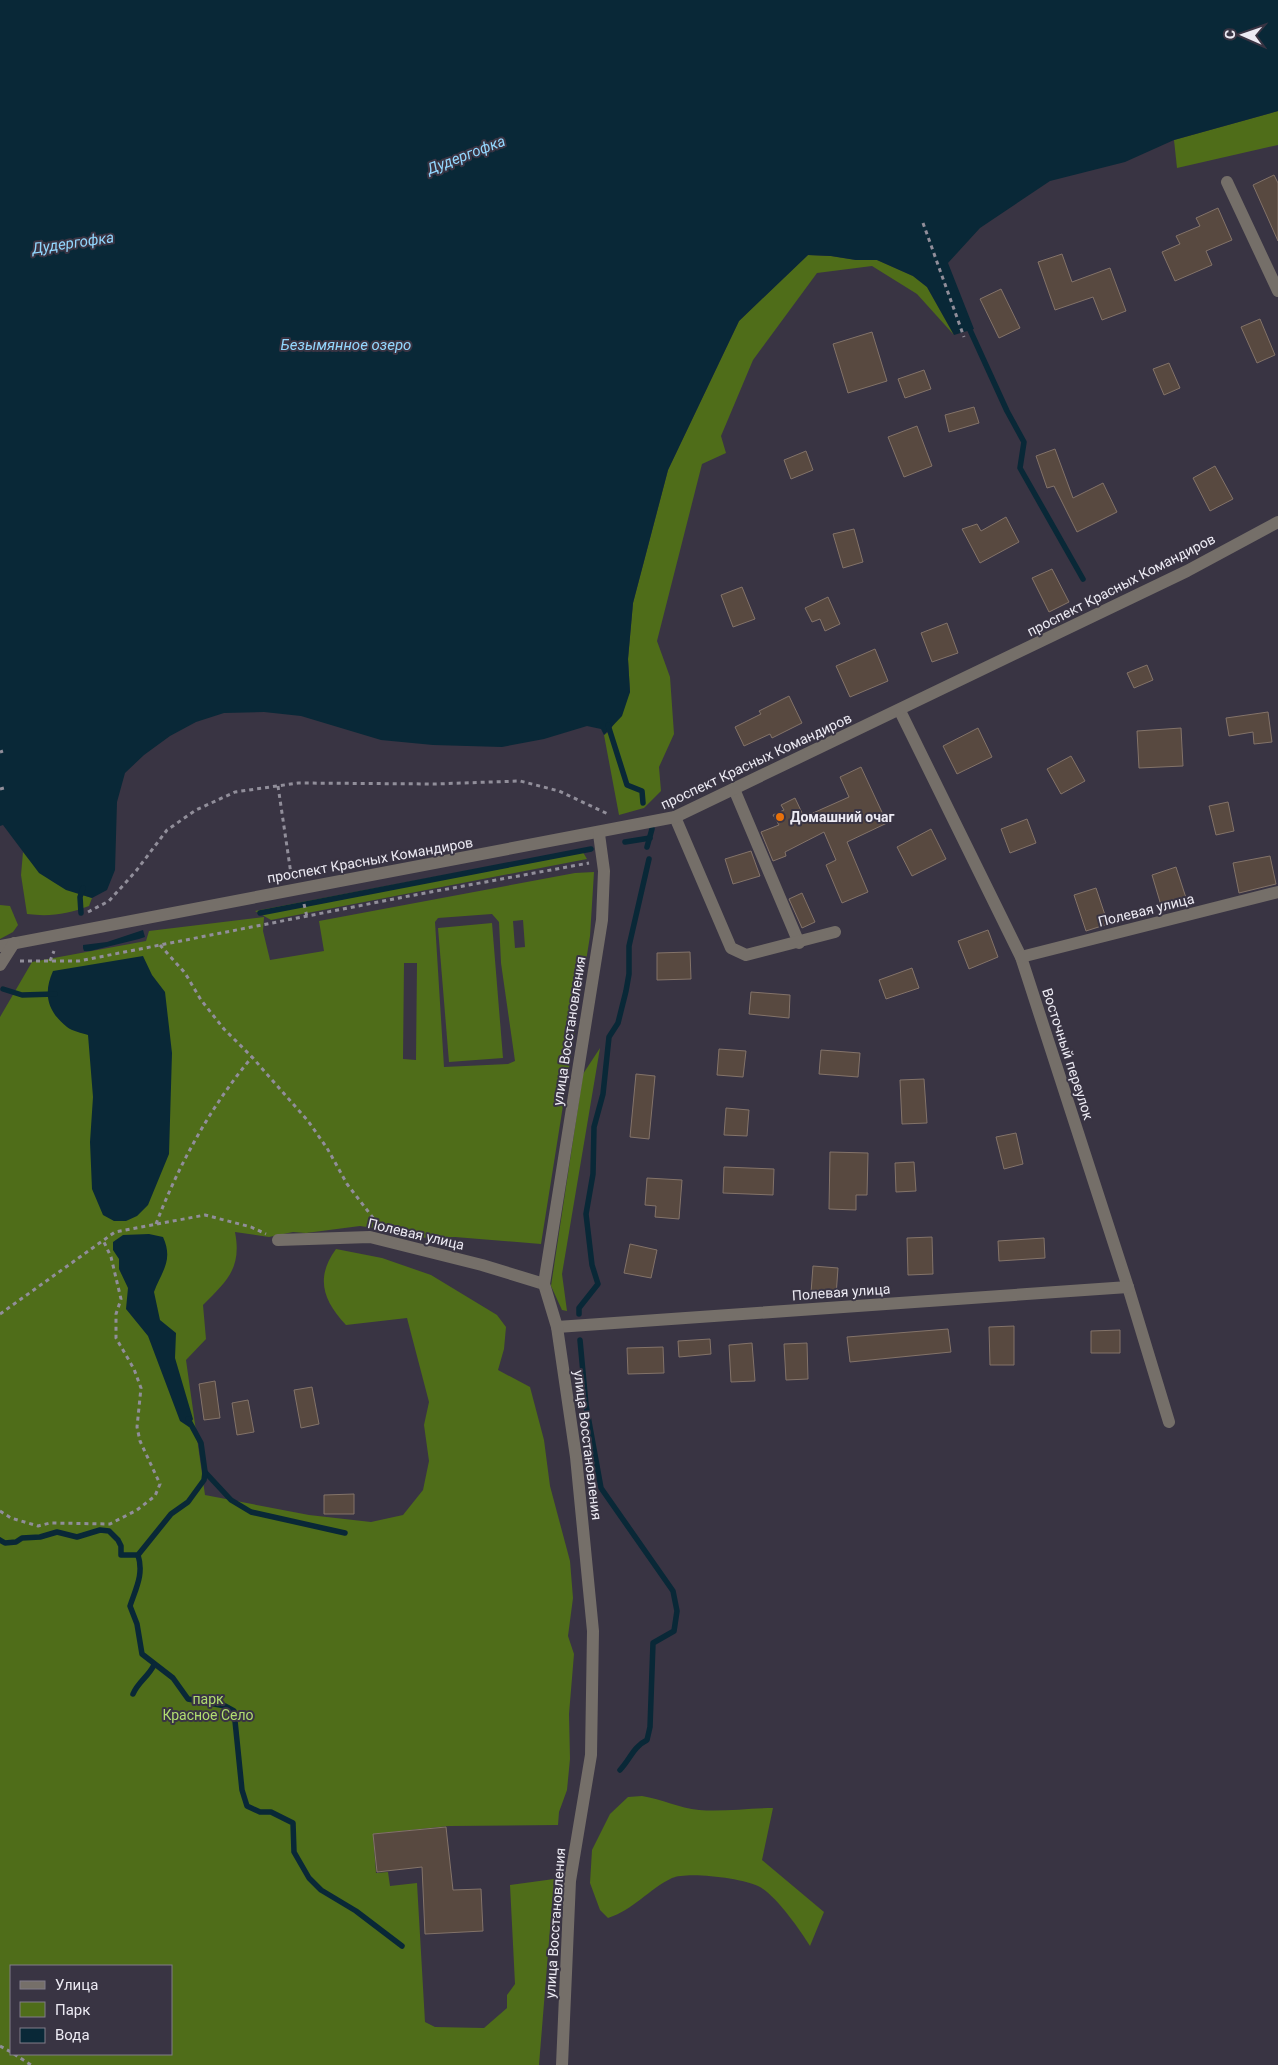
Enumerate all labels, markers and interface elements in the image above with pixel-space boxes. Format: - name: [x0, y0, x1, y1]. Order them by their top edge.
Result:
- north arrow: [1218, 10, 1268, 60]
- text: С: [1222, 30, 1238, 39]
- water label: Дудергофка: [423, 132, 508, 179]
- water label: Дудергофка: [30, 228, 115, 258]
- water label: Безымянное озеро: [281, 336, 411, 354]
- street label: проспект Красных Командиров: [1024, 530, 1218, 640]
- street label: проспект Красных Командиров: [658, 710, 854, 812]
- place label: Домашний очаг: [790, 809, 894, 825]
- marker: Домашний очаг: [774, 811, 786, 823]
- street label: проспект Красных Командиров: [266, 834, 474, 886]
- street label: Полевая улица: [1096, 890, 1196, 930]
- street label: улица Восстановления: [549, 955, 589, 1107]
- street label: Восточный переулок: [1039, 986, 1097, 1122]
- street label: Полевая улица: [366, 1215, 466, 1253]
- street label: Полевая улица: [791, 1281, 891, 1303]
- street label: улица Восстановления: [571, 1369, 605, 1521]
- park label: парк Красное Село: [162, 1691, 254, 1723]
- street label: улица Восстановления: [542, 1847, 568, 1999]
- legend: [10, 1965, 172, 2055]
- text: Улица: [55, 1976, 98, 1994]
- text: Парк: [55, 2001, 90, 2019]
- text: Вода: [55, 2026, 90, 2044]

